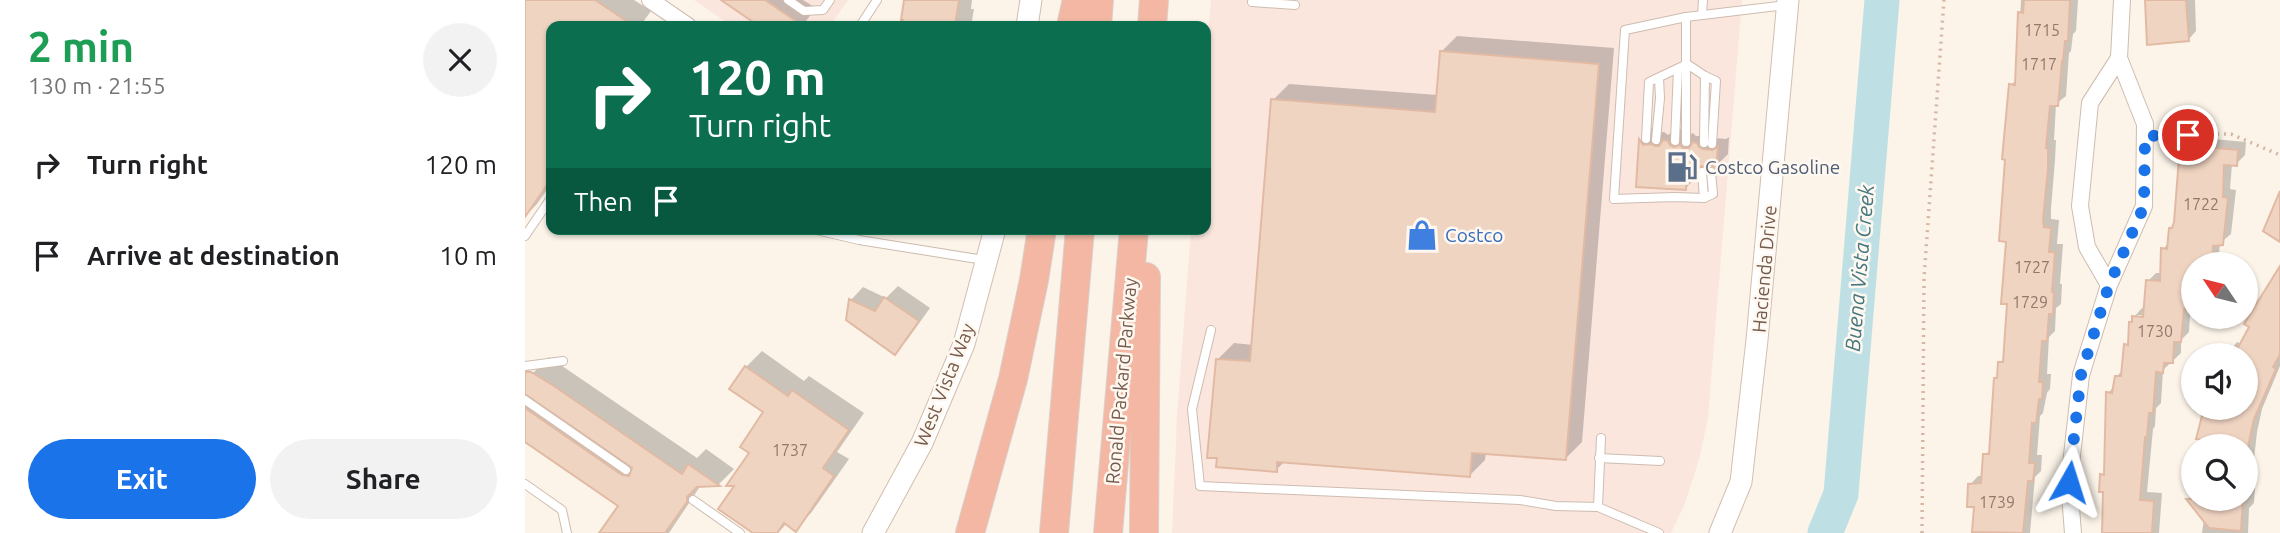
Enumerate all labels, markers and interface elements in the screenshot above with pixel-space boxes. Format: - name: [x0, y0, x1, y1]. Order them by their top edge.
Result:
- house number: 1715: [2024, 21, 2060, 39]
- text: 2 min: [28, 23, 134, 70]
- button: close: [423, 23, 497, 97]
- icon: right: [574, 49, 665, 140]
- text: 120 m: [689, 49, 826, 104]
- house number: 1717: [2021, 55, 2057, 73]
- text: 130 m · 21:55: [28, 73, 166, 98]
- pin: [2158, 105, 2218, 165]
- text: Turn right: [689, 107, 831, 143]
- icon: arrive: [2169, 116, 2207, 154]
- icon: right: [28, 146, 66, 184]
- text: Turn right: [87, 150, 208, 179]
- text: 120 m: [425, 150, 497, 179]
- fuel station icon: Costco Gasoline: [1665, 150, 1699, 184]
- place label: Costco Gasoline: [1705, 156, 1840, 178]
- icon: arrive: [647, 182, 685, 220]
- water label: Buena Vista Creek: [1840, 183, 1878, 352]
- text: Then: [574, 187, 633, 216]
- house number: 1722: [2183, 195, 2219, 213]
- street label: Hacienda Drive: [1747, 204, 1781, 334]
- shop icon: Costco: [1405, 218, 1439, 252]
- place label: Costco: [1445, 224, 1503, 246]
- icon: arrive: [28, 237, 66, 275]
- text: Arrive at destination: [87, 241, 340, 270]
- text: 10 m: [439, 241, 497, 270]
- north arrow: [2181, 252, 2257, 329]
- map controls: [2181, 252, 2258, 511]
- house number: 1727: [2014, 258, 2050, 276]
- street label: Ronald Packard Parkway: [1101, 277, 1141, 485]
- house number: 1729: [2012, 293, 2048, 311]
- street label: West Vista Way: [909, 320, 979, 450]
- house number: 1730: [2137, 322, 2173, 340]
- button: sound: [2181, 343, 2258, 420]
- button: search: [2181, 434, 2258, 511]
- button: Exit: [28, 439, 256, 519]
- button: Share: [270, 439, 497, 519]
- house number: 1737: [772, 441, 808, 459]
- position arrow: [2032, 445, 2106, 519]
- house number: 1739: [1979, 493, 2015, 511]

